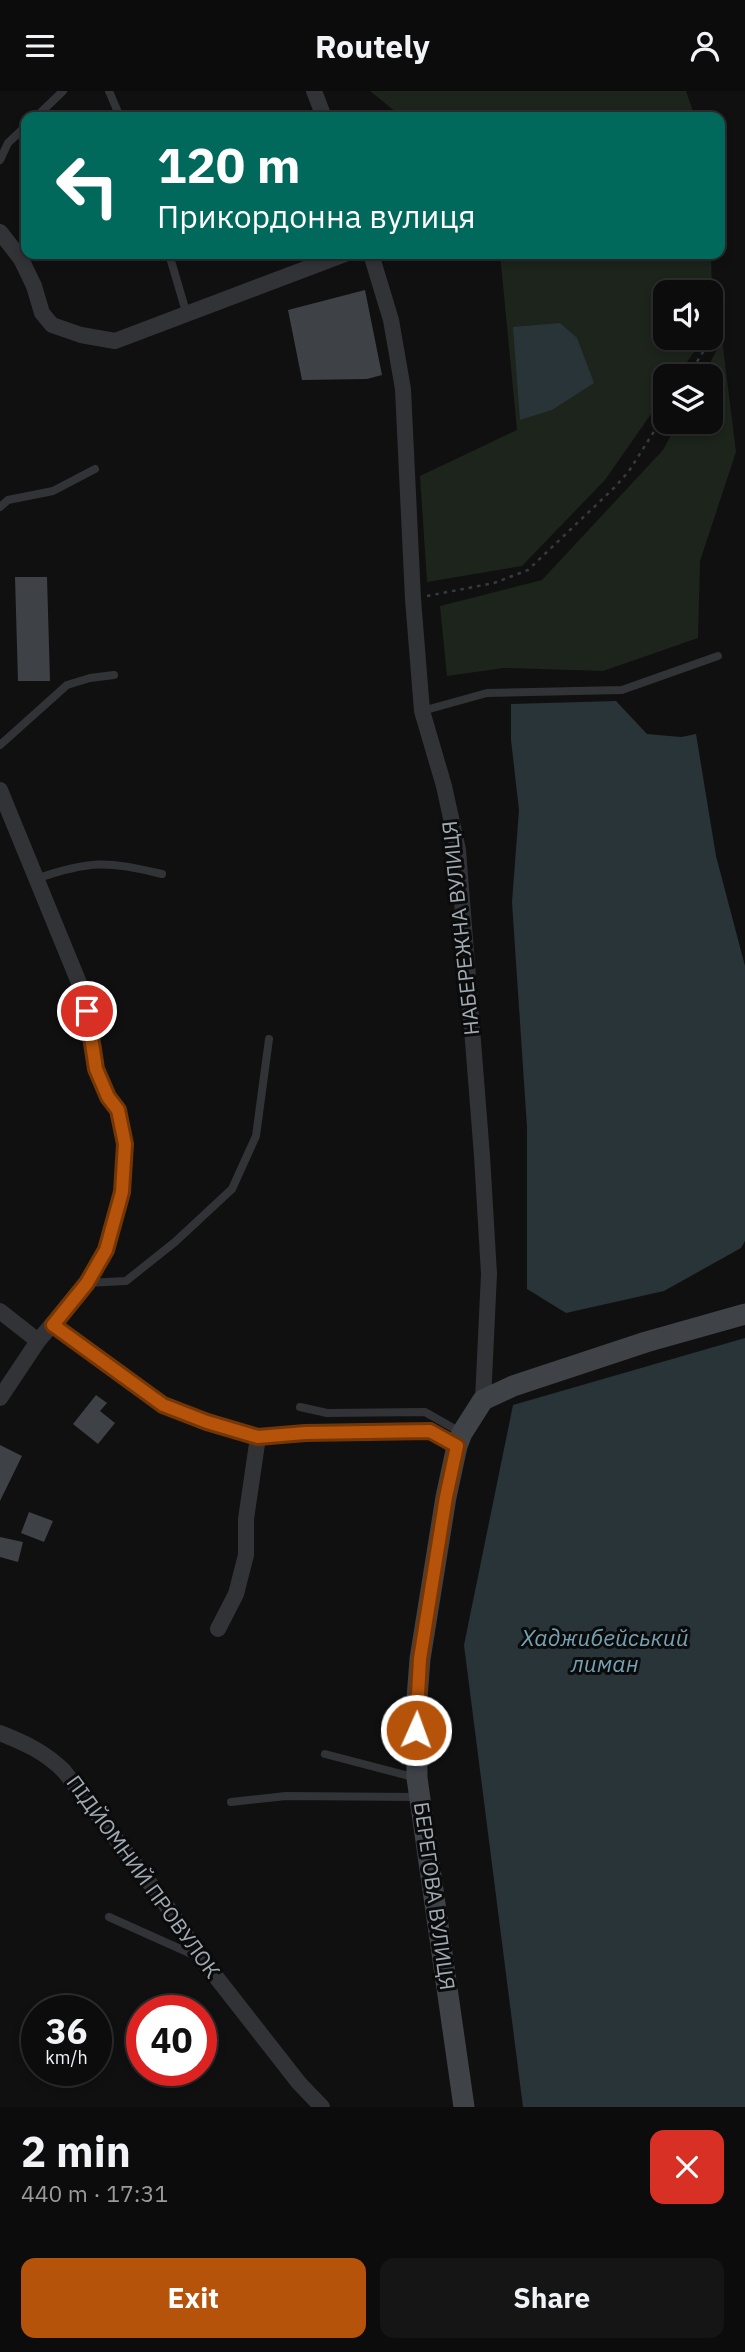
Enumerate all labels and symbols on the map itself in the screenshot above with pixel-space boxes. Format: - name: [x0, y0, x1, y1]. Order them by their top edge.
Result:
- street label: НАБЕРЕЖНА ВУЛИЦЯ: [435, 820, 485, 1037]
- pin: [57, 981, 117, 1041]
- water label: Хаджибейський лиман: [520, 1622, 689, 1678]
- position arrow: [379, 1693, 453, 1767]
- street label: ПІДЙОМНИЙ ПРОВУЛОК: [61, 1769, 227, 1984]
- street label: БЕРЕГОВА ВУЛИЦЯ: [408, 1800, 462, 1992]
- speed limit sign: 40: [126, 1995, 217, 2086]

